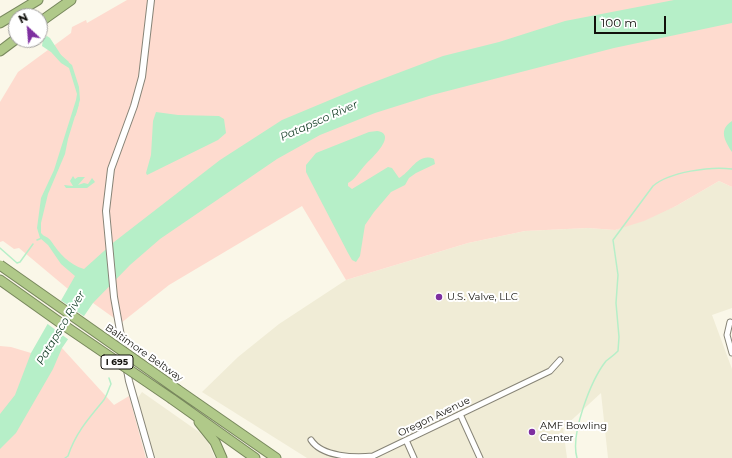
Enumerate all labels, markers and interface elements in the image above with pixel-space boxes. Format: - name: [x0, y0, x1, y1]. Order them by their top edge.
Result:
- north arrow: [8, 8, 48, 48]
- scale bar: [596, 8, 668, 34]
- text: N: [16, 10, 30, 26]
- text: 100 m: [601, 15, 637, 30]
- water label: Patapsco River: [278, 98, 360, 144]
- water label: Patapsco River: [34, 289, 88, 367]
- place label: U.S. Valve, LLC: [447, 291, 518, 303]
- marker: U.S. Valve, LLC: [434, 292, 444, 302]
- street label: Baltimore Beltway: [103, 322, 185, 384]
- road number: I 695: [101, 355, 133, 369]
- street label: Oregon Avenue: [396, 394, 472, 440]
- place label: AMF Bowling Center: [540, 420, 607, 444]
- marker: AMF Bowling Center: [527, 427, 537, 437]

